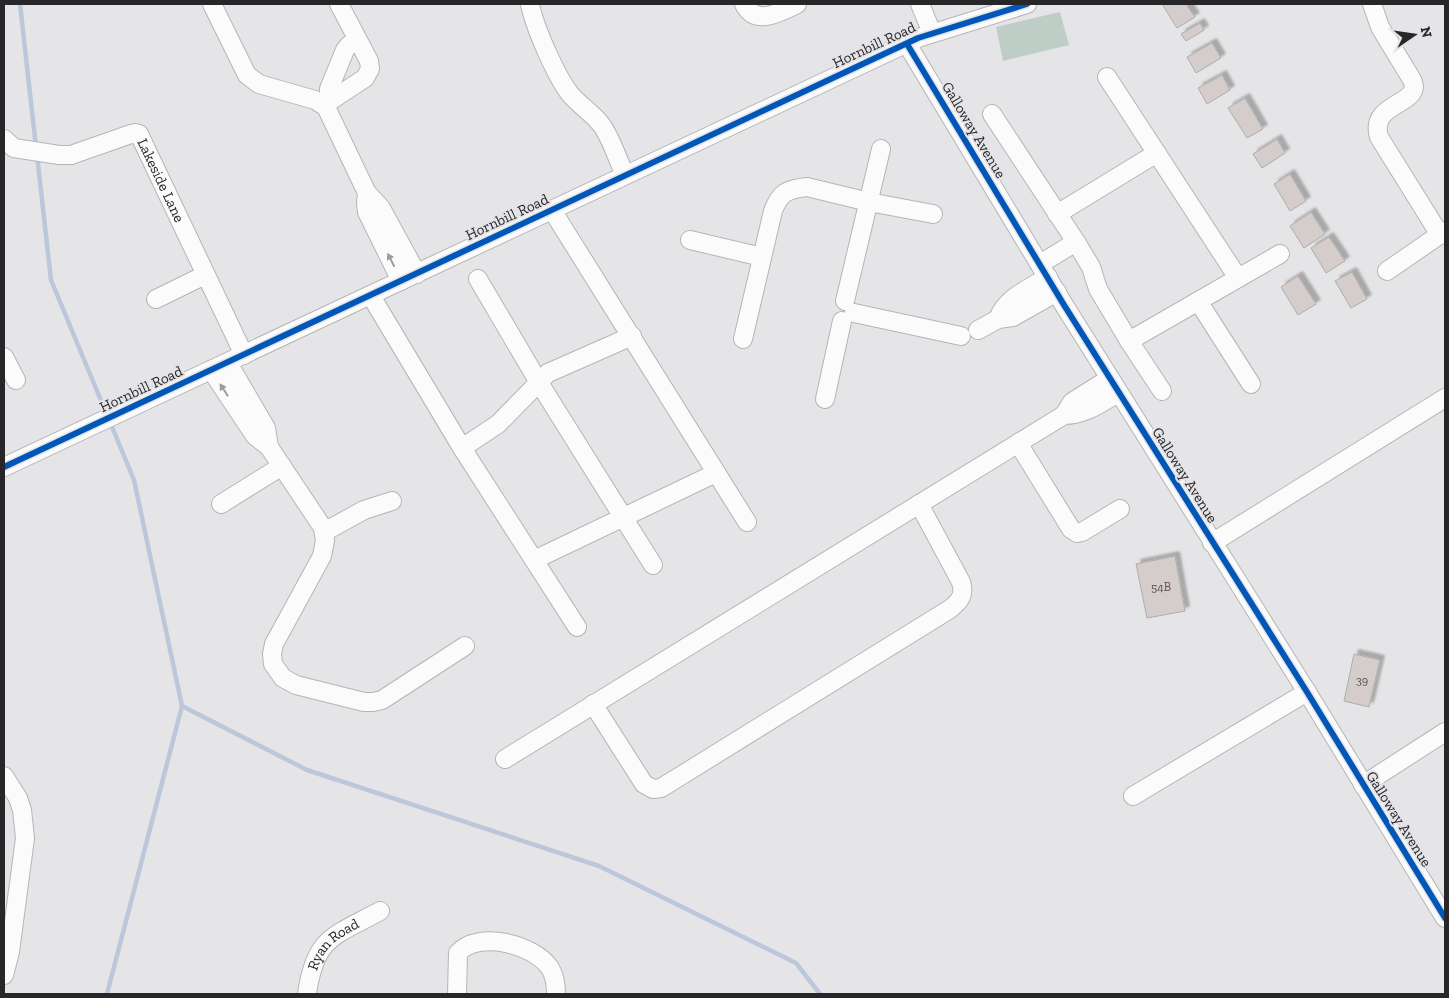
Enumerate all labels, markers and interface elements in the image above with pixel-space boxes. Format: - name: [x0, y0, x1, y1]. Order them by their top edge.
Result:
- north arrow: [1389, 10, 1439, 60]
- street label: Hornbill Road: [830, 18, 919, 72]
- text: N: [1417, 25, 1436, 40]
- street label: Galloway Avenue: [938, 79, 1010, 181]
- street label: Lakeside Lane: [133, 135, 189, 225]
- street label: Hornbill Road: [463, 190, 552, 244]
- one-way arrow: [387, 253, 395, 267]
- street label: Hornbill Road: [97, 362, 186, 416]
- one-way arrow: [220, 383, 229, 397]
- street label: Galloway Avenue: [1148, 424, 1222, 526]
- house number: 54B: [1151, 580, 1171, 594]
- house number: 39: [1356, 673, 1368, 687]
- street label: Galloway Avenue: [1362, 768, 1436, 870]
- street label: Ryan Road: [303, 914, 363, 973]

